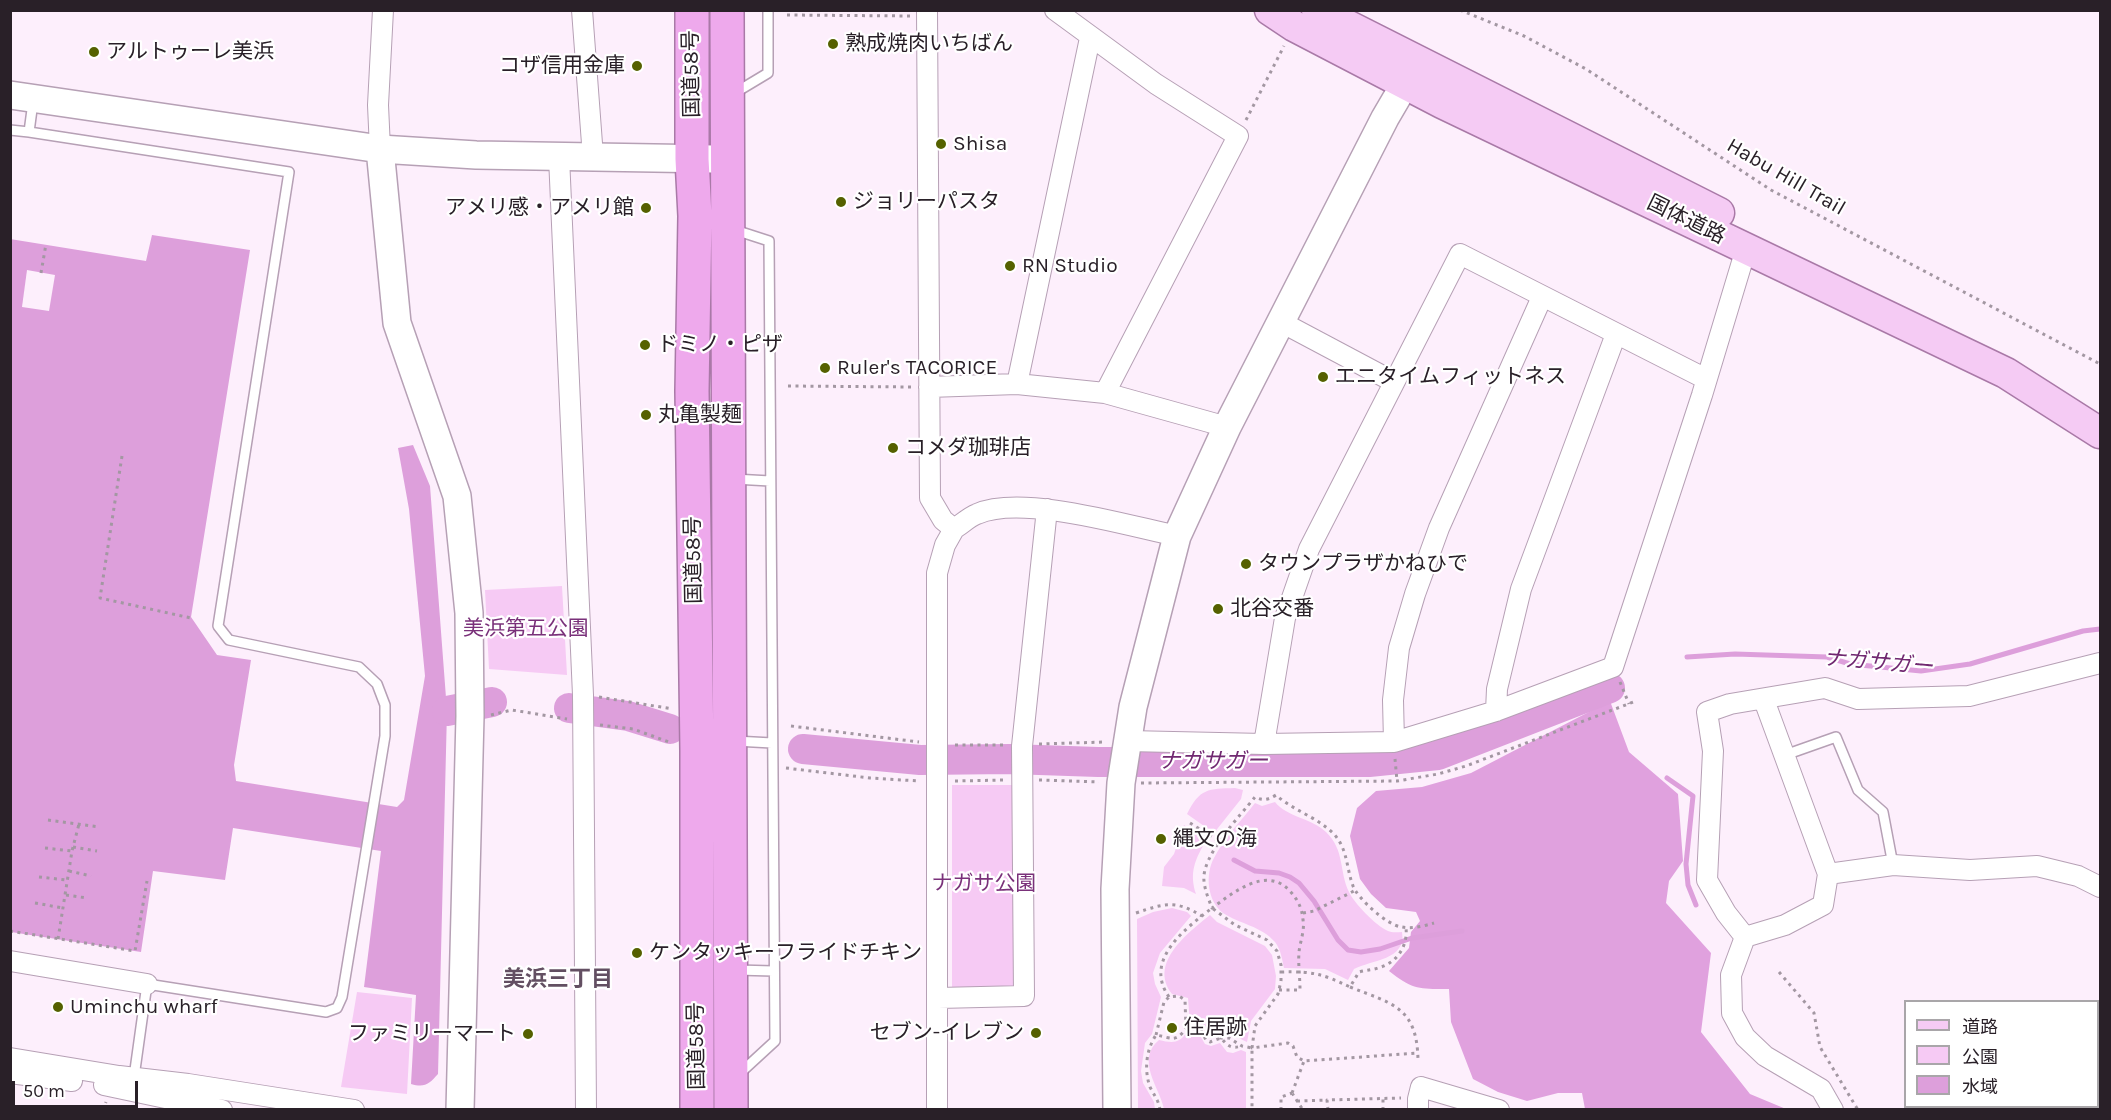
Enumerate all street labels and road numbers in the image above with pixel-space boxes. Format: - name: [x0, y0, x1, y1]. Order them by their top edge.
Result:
- street label: 国道58号: [679, 30, 705, 118]
- street label: Habu Hill Trail: [1722, 133, 1850, 221]
- street label: 国体道路: [1643, 190, 1729, 250]
- street label: 国道58号: [681, 516, 707, 604]
- street label: 国道58号: [684, 1002, 710, 1090]

